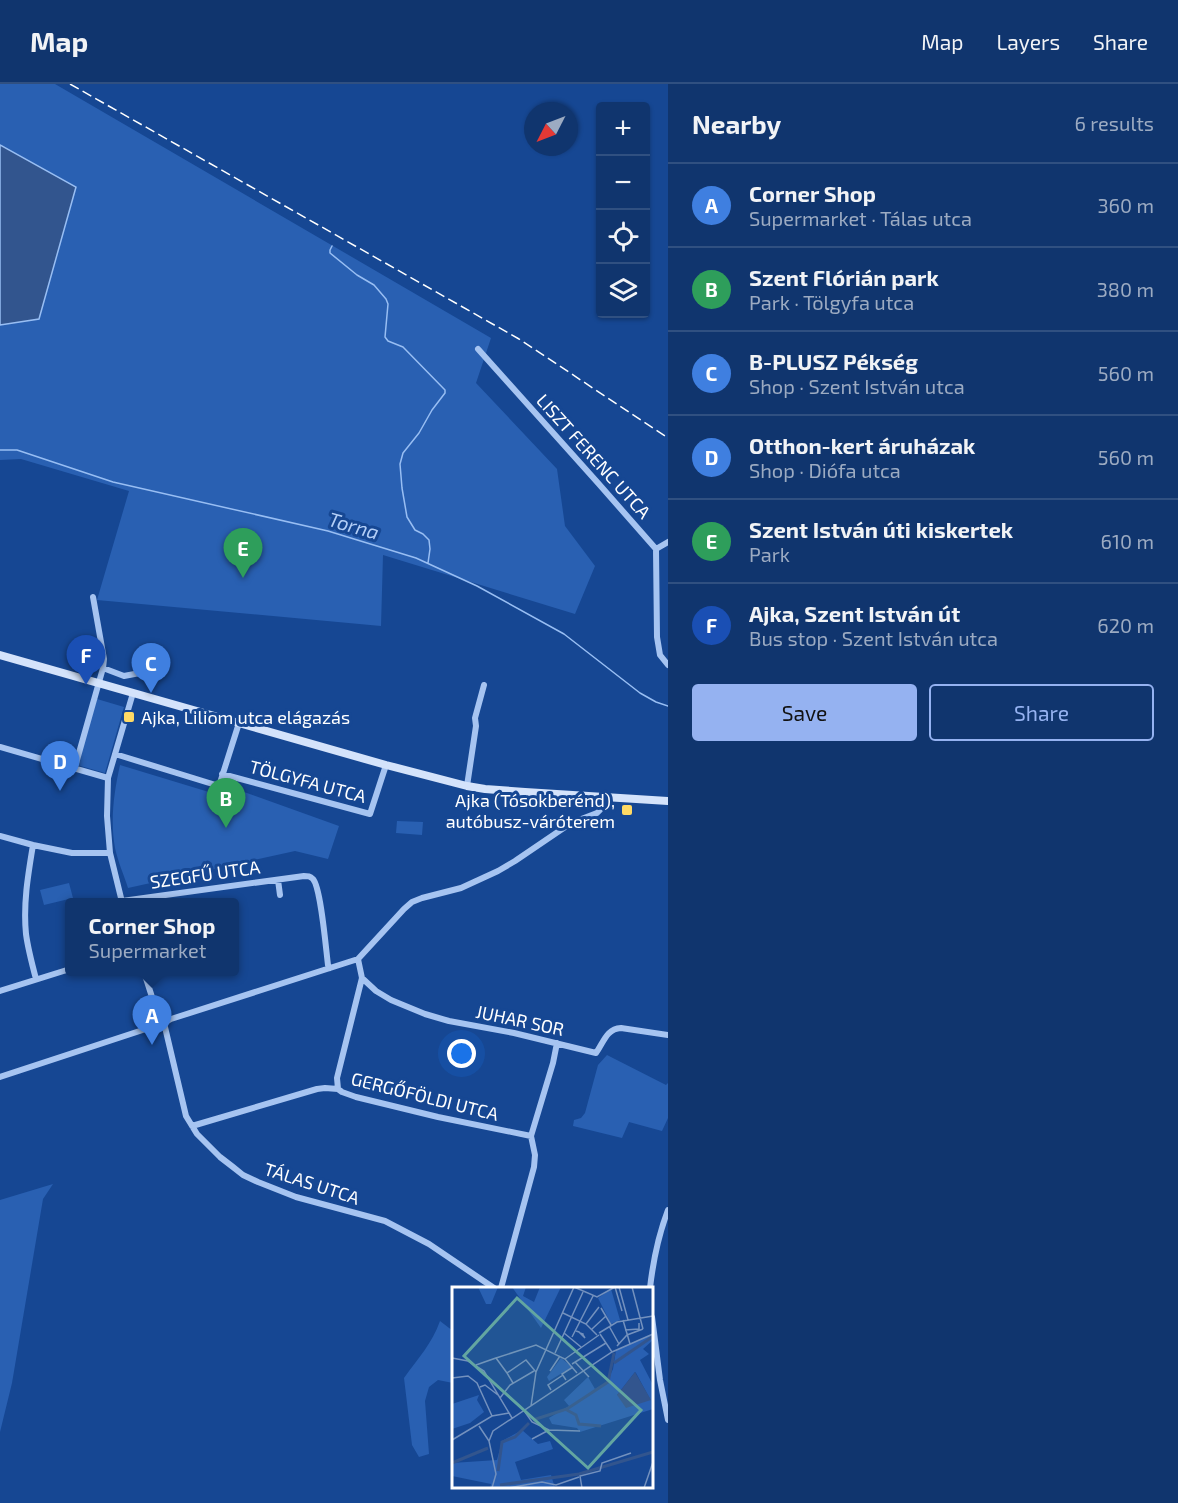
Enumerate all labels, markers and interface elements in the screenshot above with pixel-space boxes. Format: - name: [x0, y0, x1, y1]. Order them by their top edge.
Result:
- text: Map: [30, 24, 88, 58]
- text: Map: [921, 29, 963, 54]
- text: Layers: [996, 29, 1060, 54]
- text: Share: [1093, 29, 1148, 54]
- north arrow: [524, 102, 578, 156]
- map controls: [596, 102, 650, 318]
- button: +: [596, 102, 650, 156]
- text: Nearby: [692, 108, 781, 139]
- text: 6 results: [1074, 111, 1154, 135]
- button: −: [596, 156, 650, 210]
- text: Corner Shop: [749, 180, 876, 206]
- text: A: [705, 193, 718, 217]
- text: 360 m: [1097, 193, 1154, 217]
- text: Supermarket · Tálas utca: [749, 206, 972, 230]
- button: locate: [596, 210, 650, 264]
- button: layers: [596, 264, 650, 318]
- text: Szent Flórián park: [749, 264, 939, 290]
- text: B: [705, 277, 718, 301]
- text: 380 m: [1097, 277, 1154, 301]
- text: Park · Tölgyfa utca: [749, 290, 914, 314]
- text: B-PLUSZ Pékség: [749, 348, 918, 374]
- text: C: [706, 361, 717, 385]
- text: 560 m: [1098, 361, 1154, 385]
- text: Shop · Szent István utca: [749, 374, 965, 398]
- street label: LISZT FERENC UTCA: [532, 389, 656, 523]
- text: Otthon-kert áruházak: [749, 432, 975, 458]
- text: D: [705, 445, 718, 469]
- text: 560 m: [1098, 445, 1154, 469]
- text: Shop · Diófa utca: [749, 458, 901, 482]
- water label: Torna: [326, 506, 382, 544]
- text: Szent István úti kiskertek: [749, 516, 1013, 542]
- pin: E: [224, 528, 262, 578]
- text: E: [706, 529, 717, 553]
- text: 610 m: [1101, 529, 1154, 553]
- text: Park: [749, 542, 790, 566]
- text: Ajka, Szent István út: [749, 600, 960, 626]
- text: F: [706, 613, 717, 637]
- text: 620 m: [1097, 613, 1154, 637]
- text: Bus stop · Szent István utca: [749, 626, 998, 650]
- pin: F: [66, 636, 106, 685]
- pin: C: [132, 644, 170, 693]
- button: Save: [692, 684, 917, 741]
- button: Share: [929, 684, 1154, 741]
- place label: Ajka, Liliom utca elágazás: [141, 706, 350, 728]
- marker: Ajka, Liliom utca elágazás: [122, 710, 136, 724]
- pin: D: [40, 742, 80, 791]
- street label: TÖLGYFA UTCA: [247, 755, 369, 807]
- pin: B: [206, 778, 246, 828]
- place label: Ajka (Tósokberénd), autóbusz-váróterem: [446, 789, 615, 832]
- marker: Ajka (Tósokberénd), autóbusz-váróterem: [620, 803, 634, 817]
- street label: SZEGFŰ UTCA: [149, 855, 262, 893]
- popup: [65, 898, 239, 976]
- text: Corner Shop: [89, 912, 215, 938]
- text: Supermarket: [89, 938, 206, 962]
- pin: A: [132, 996, 172, 1045]
- street label: JUHAR SOR: [474, 1000, 566, 1040]
- your location: [447, 1039, 476, 1068]
- street label: GERGŐFÖLDI UTCA: [349, 1067, 502, 1125]
- street label: TÁLAS UTCA: [262, 1157, 363, 1209]
- inset map: [452, 1287, 653, 1488]

